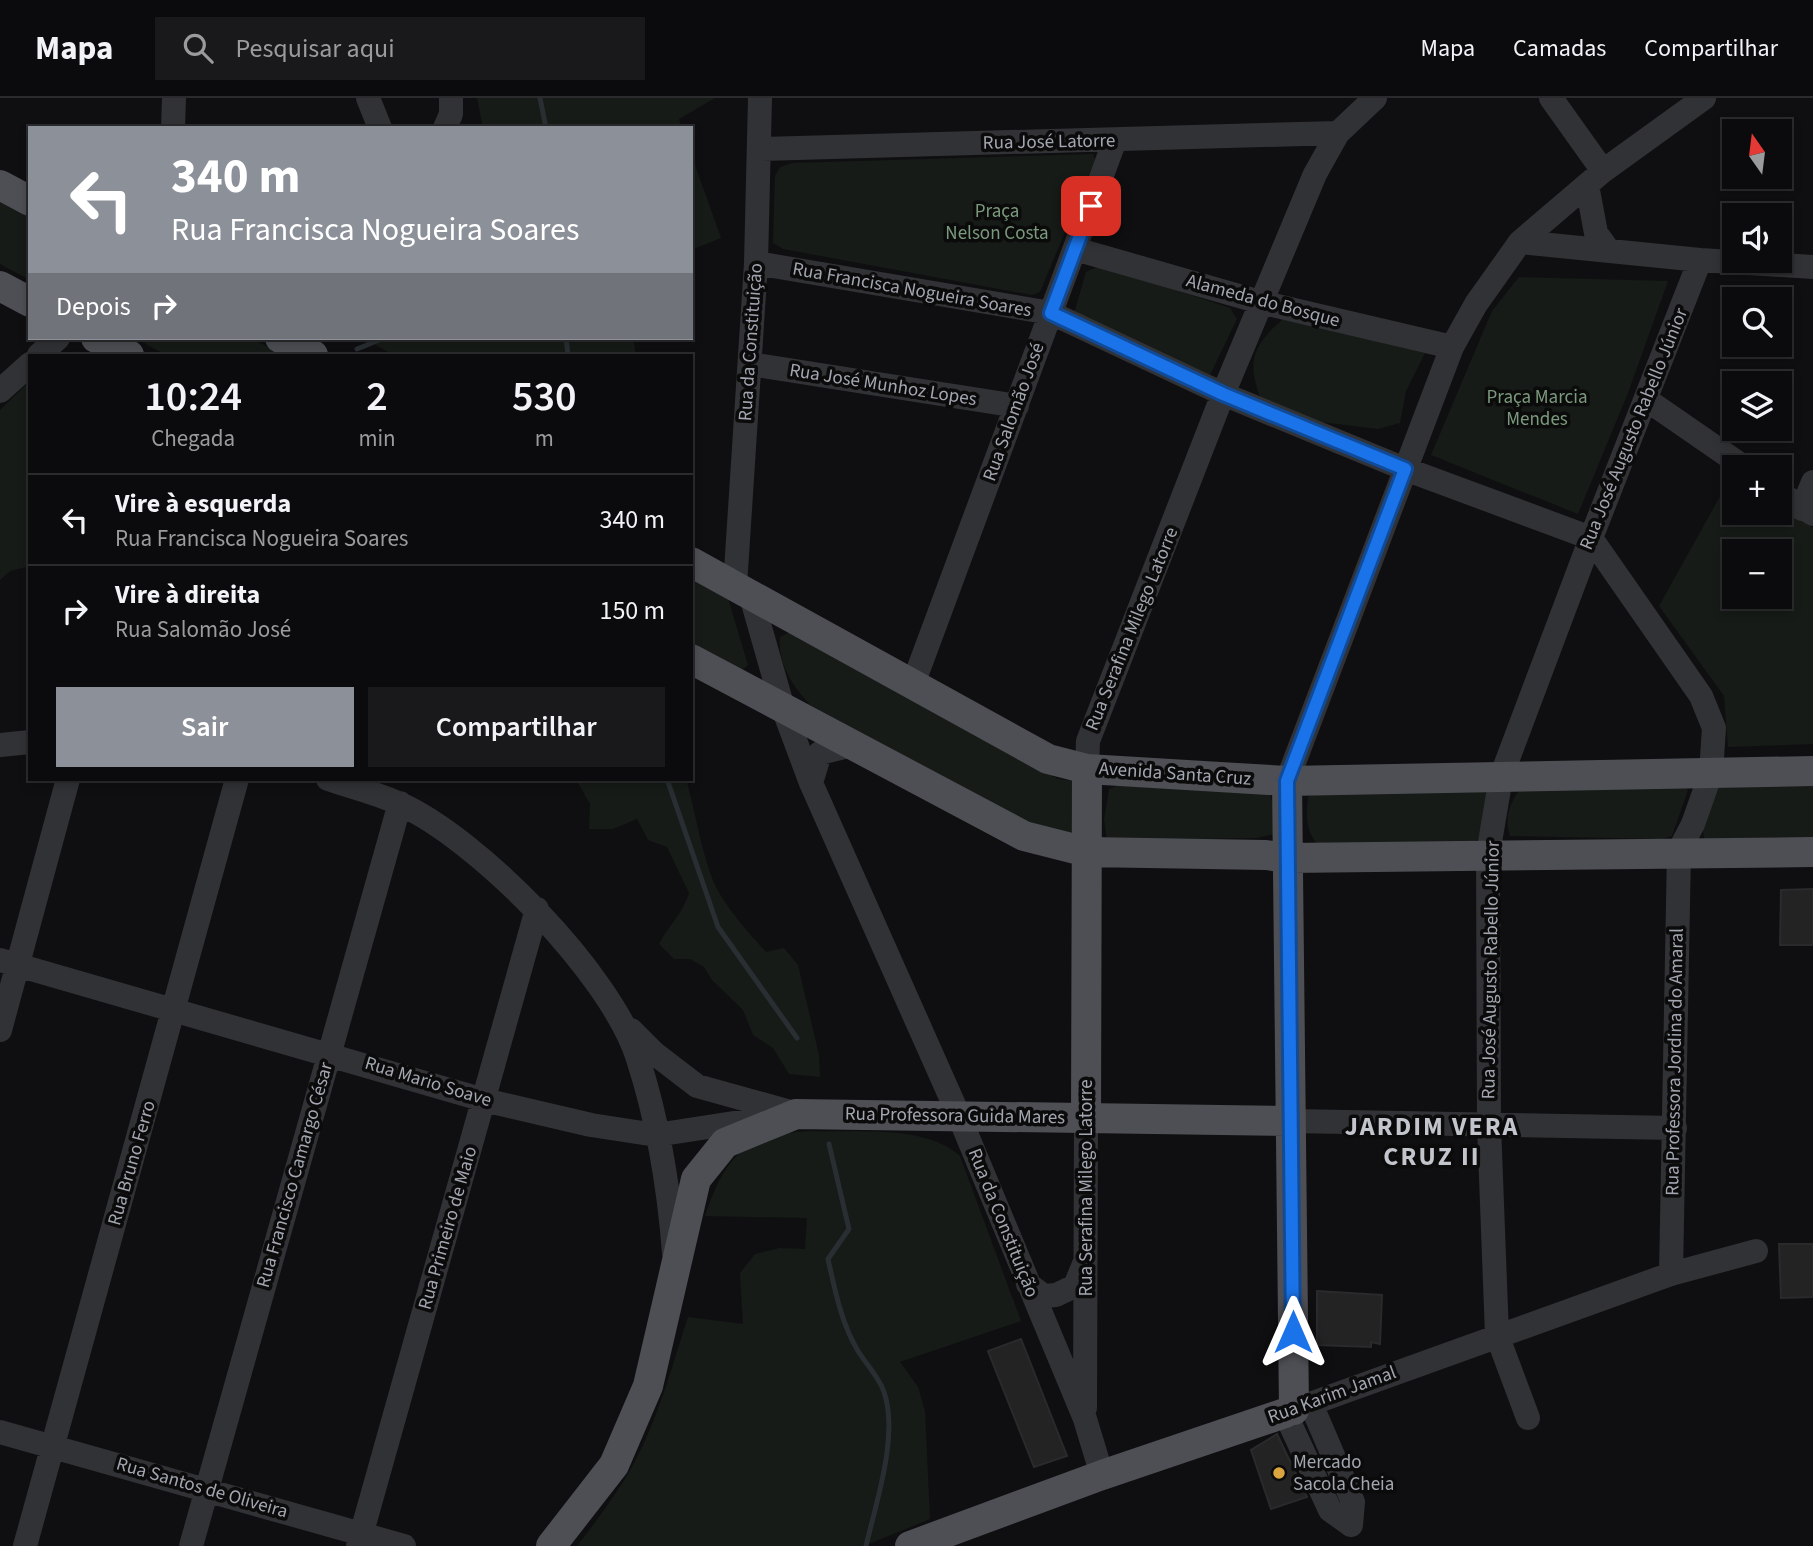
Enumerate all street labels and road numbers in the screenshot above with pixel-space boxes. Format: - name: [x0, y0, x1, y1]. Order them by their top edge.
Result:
- street label: Rua José Latorre: [983, 127, 1115, 157]
- street label: Rua Francisca Nogueira Soares: [790, 256, 1034, 324]
- street label: Rua da Constituição: [732, 262, 770, 422]
- street label: Alameda do Bosque: [1183, 267, 1343, 335]
- street label: Rua José Augusto Rabello Júnior: [1573, 304, 1695, 554]
- street label: Rua Salomão José: [976, 339, 1052, 485]
- street label: Rua José Munhoz Lopes: [787, 357, 979, 413]
- street label: Rua Serafina Milego Latorre: [1079, 523, 1185, 735]
- street label: Avenida Santa Cruz: [1098, 755, 1252, 793]
- street label: Rua José Augusto Rabello Júnior: [1475, 840, 1507, 1100]
- street label: Rua Professora Jordina do Amaral: [1659, 928, 1691, 1196]
- street label: Rua Mario Soave: [361, 1050, 495, 1114]
- street label: Rua Francisco Camargo César: [250, 1059, 340, 1291]
- street label: Rua Serafina Milego Latorre: [1073, 1079, 1100, 1297]
- street label: Rua Bruno Ferro: [101, 1097, 163, 1229]
- street label: Rua Professora Guida Mares: [845, 1101, 1065, 1131]
- street label: Rua Primeiro de Maio: [412, 1143, 484, 1313]
- street label: Rua da Constituição: [961, 1144, 1045, 1302]
- street label: Rua Karim Jamal: [1264, 1359, 1400, 1431]
- street label: Rua Santos de Oliveira: [113, 1451, 291, 1525]

